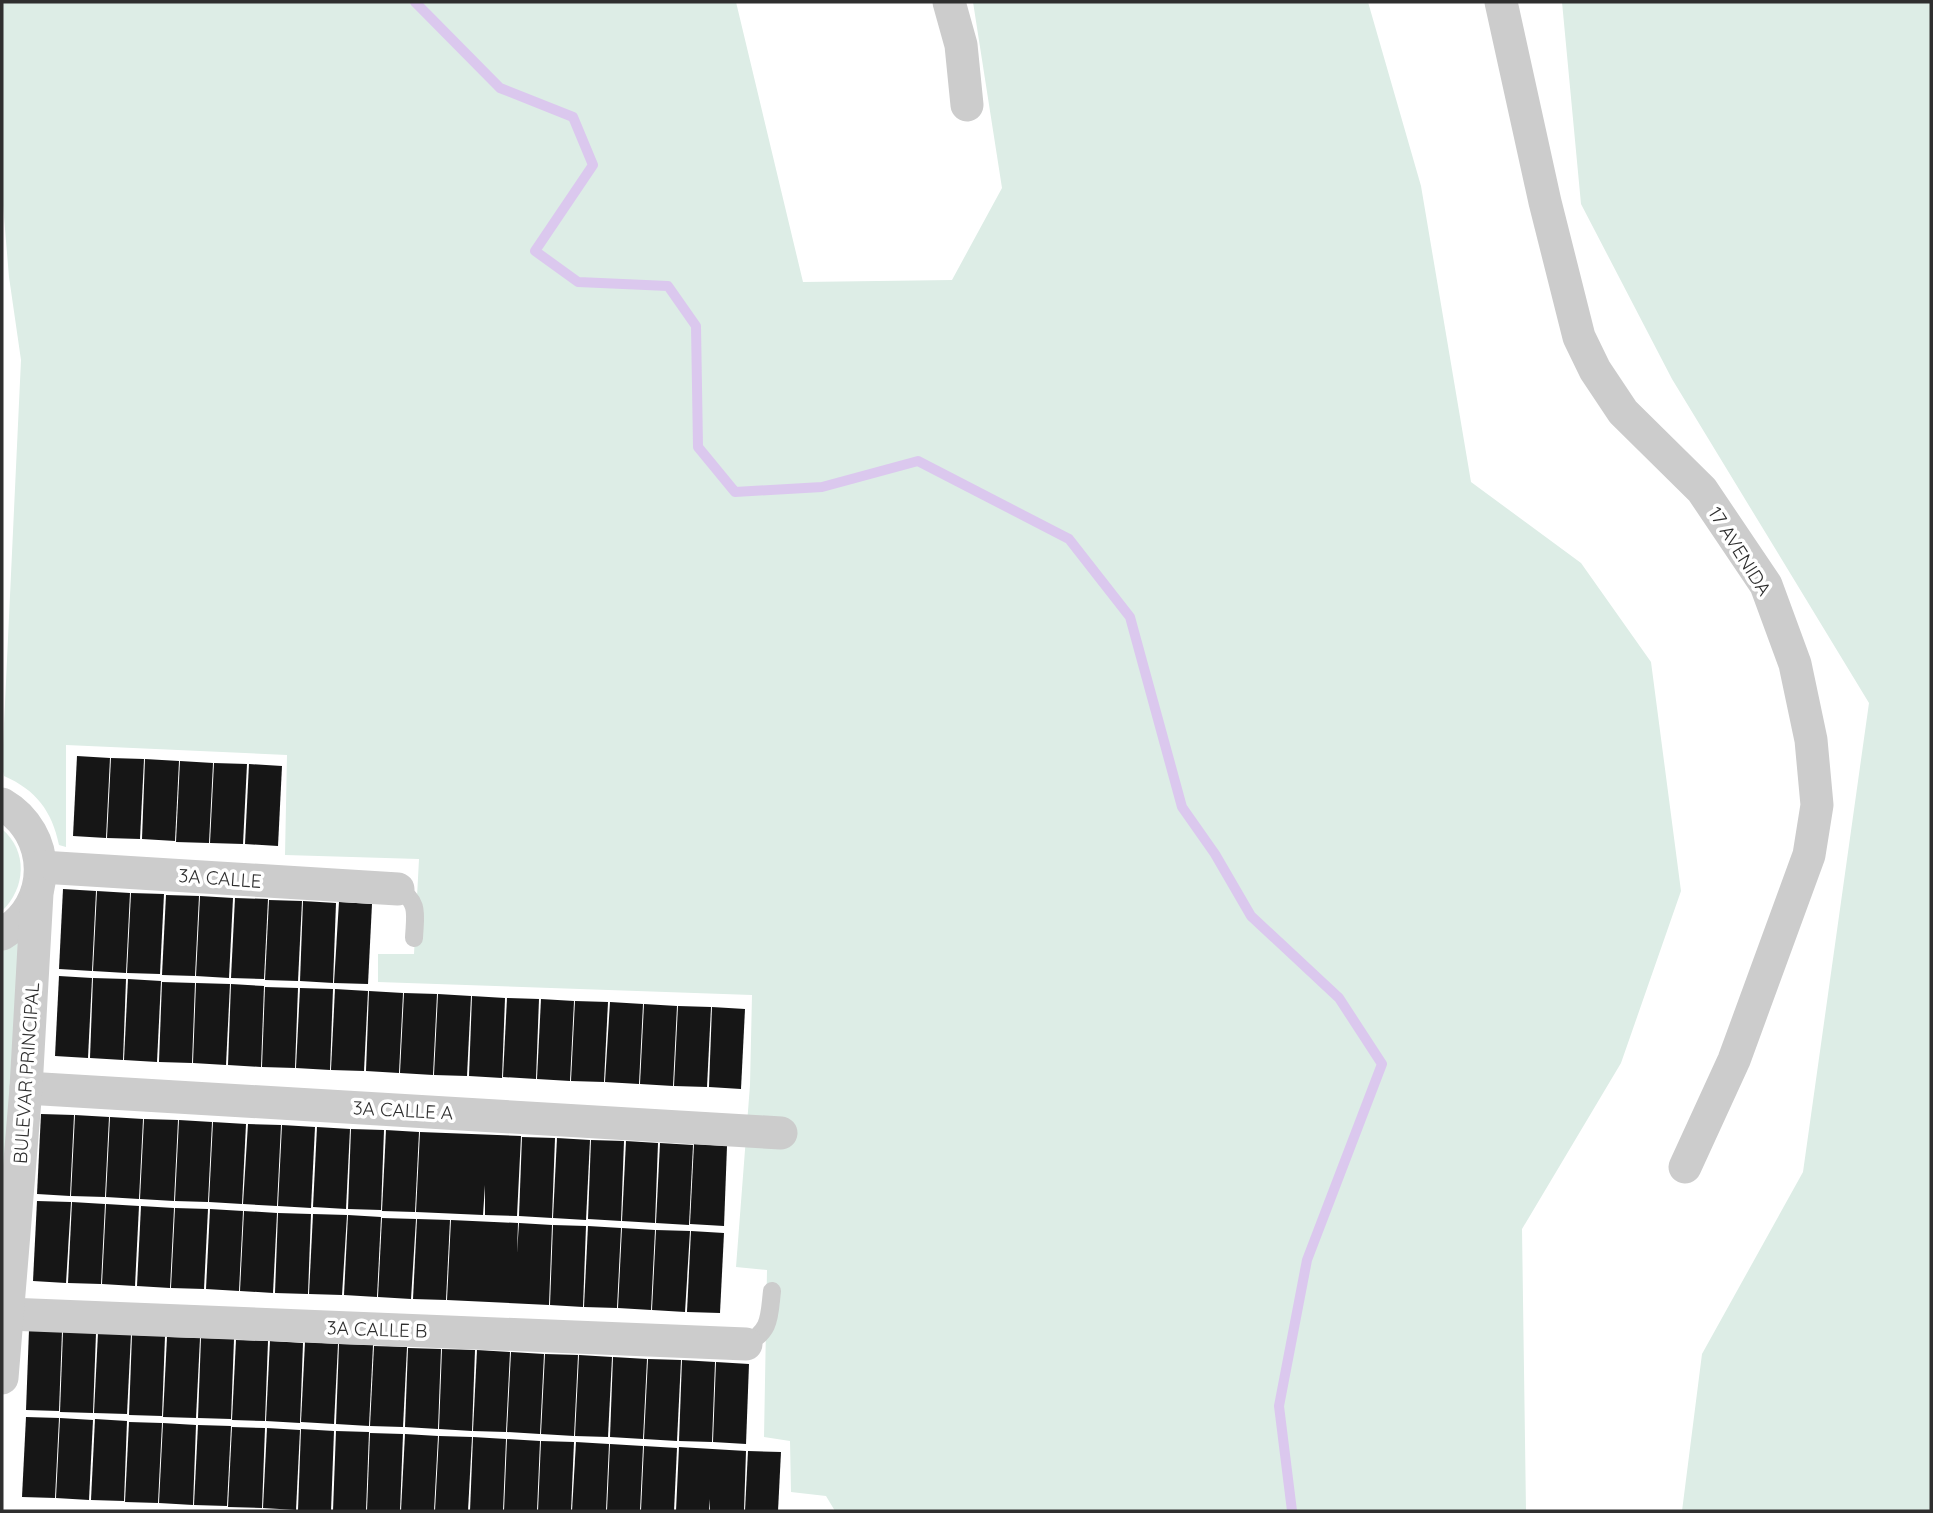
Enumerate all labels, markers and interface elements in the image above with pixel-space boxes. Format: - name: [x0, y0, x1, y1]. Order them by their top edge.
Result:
- street label: 17 AVENIDA: [1703, 502, 1777, 600]
- street label: 3A CALLE: [178, 863, 262, 893]
- street label: BULEVAR PRINCIPAL: [8, 981, 44, 1165]
- street label: 3A CALLE A: [352, 1095, 454, 1125]
- street label: 3A CALLE B: [326, 1315, 428, 1343]

